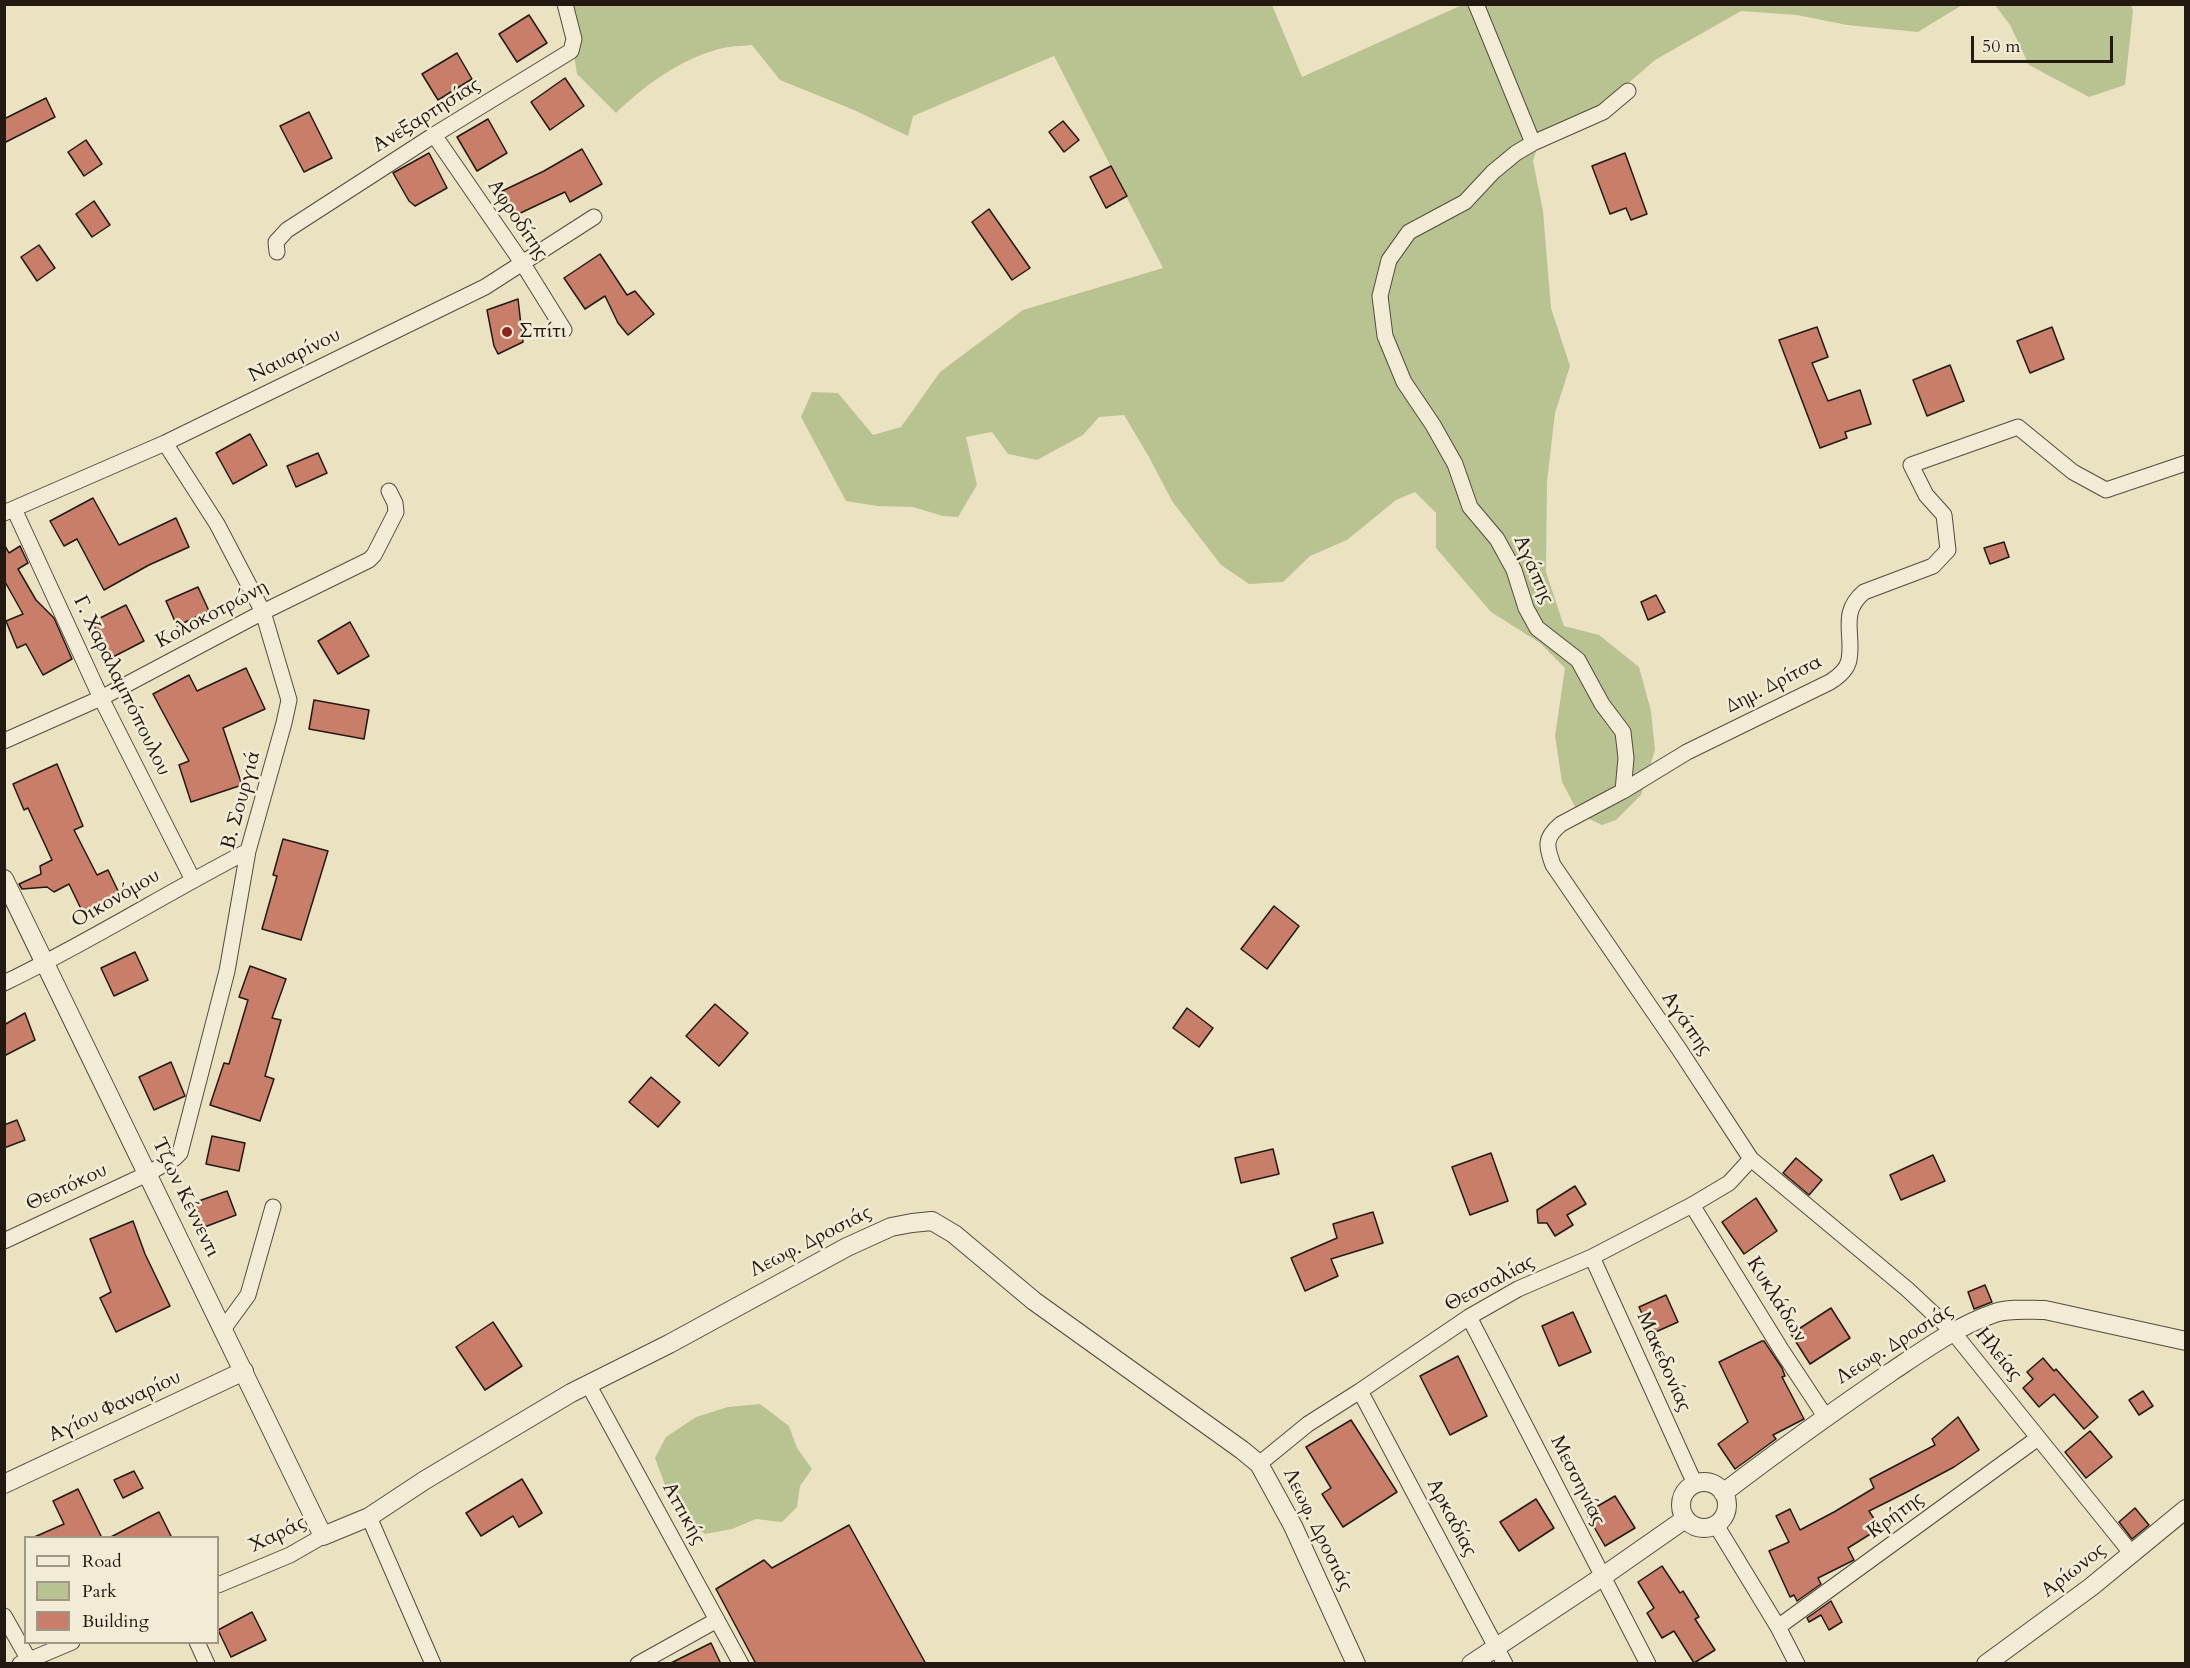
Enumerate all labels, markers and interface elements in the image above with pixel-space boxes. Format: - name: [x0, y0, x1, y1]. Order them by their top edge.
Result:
- scale bar: [1974, 24, 2116, 62]
- text: 50 m: [1982, 34, 2021, 59]
- street label: Ανεξαρτησίας: [369, 73, 485, 159]
- street label: Αφροδίτης: [481, 175, 553, 265]
- place label: Σπίτι: [519, 320, 567, 344]
- street label: Ναυαρίνου: [245, 323, 345, 389]
- marker: Σπίτι: [500, 325, 514, 339]
- street label: Αγάπης: [1507, 532, 1559, 608]
- street label: Κολοκοτρώνη: [152, 575, 272, 655]
- street label: Γ. Χαραλαμπόπουλου: [67, 592, 175, 780]
- street label: Δημ. Δρίτσα: [1722, 651, 1826, 719]
- street label: Β. Σουργιά: [217, 748, 267, 852]
- street label: Οικονόμου: [68, 864, 164, 934]
- street label: Αγάπης: [1655, 987, 1717, 1061]
- street label: Τζων Κέννεντι: [146, 1134, 224, 1262]
- street label: Θεοτόκου: [23, 1159, 111, 1217]
- street label: Λεωφ. Δροσιάς: [746, 1201, 876, 1283]
- street label: Θεσσαλίας: [1441, 1250, 1539, 1318]
- street label: Κυκλάδων: [1740, 1253, 1812, 1347]
- street label: Λεωφ. Δροσιάς: [1832, 1299, 1958, 1391]
- street label: Μακεδονίας: [1630, 1308, 1696, 1416]
- street label: Ηλείας: [1969, 1324, 2027, 1386]
- street label: Αγίου Φαναρίου: [45, 1366, 185, 1448]
- street label: Μεσσηνίας: [1544, 1432, 1610, 1530]
- street label: Λεωφ. Δροσιάς: [1277, 1465, 1357, 1595]
- street label: Αρκαδίας: [1421, 1475, 1481, 1561]
- street label: Αττικής: [656, 1478, 710, 1550]
- street label: Κρήτης: [1863, 1487, 1929, 1545]
- street label: Χαράς: [246, 1511, 310, 1559]
- legend: [24, 1536, 219, 1644]
- street label: Αρίωνος: [2037, 1538, 2111, 1604]
- text: Road: [82, 1549, 122, 1574]
- text: Park: [82, 1579, 117, 1604]
- text: Building: [82, 1609, 149, 1634]

